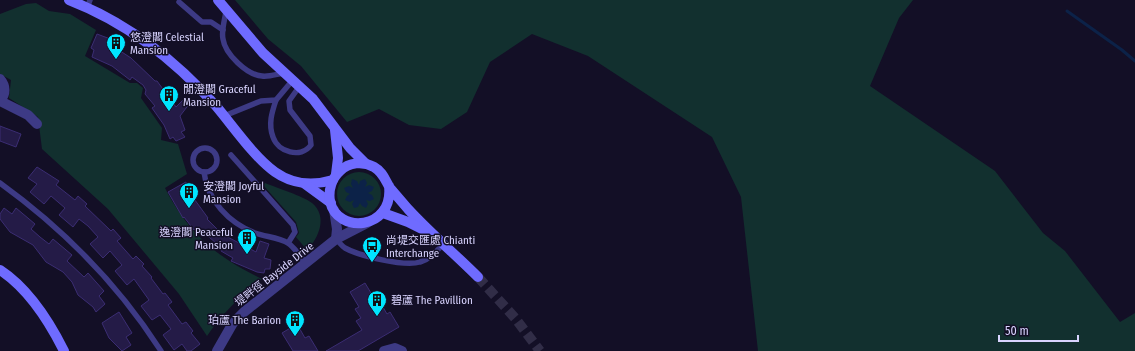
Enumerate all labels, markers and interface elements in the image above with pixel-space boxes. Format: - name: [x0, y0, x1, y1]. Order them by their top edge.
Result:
- place label: 悠澄閣 Celestial Mansion: [130, 31, 204, 57]
- building icon: 悠澄閣 Celestial Mansion: [105, 32, 127, 60]
- place label: 閒澄閣 Graceful Mansion: [183, 83, 256, 109]
- building icon: 閒澄閣 Graceful Mansion: [158, 84, 180, 112]
- place label: 安澄閣 Joyful Mansion: [203, 180, 264, 206]
- building icon: 安澄閣 Joyful Mansion: [178, 181, 200, 209]
- place label: 逸澄閣 Peaceful Mansion: [159, 226, 233, 252]
- building icon: 逸澄閣 Peaceful Mansion: [236, 227, 258, 255]
- place label: 尚堤交匯處 Chianti Interchange: [386, 234, 475, 260]
- bus stop icon: 尚堤交匯處 Chianti Interchange: [361, 235, 383, 263]
- street label: 堤畔徑 Bayside Drive: [232, 240, 316, 309]
- building icon: 碧蘆 The Pavillion: [366, 289, 388, 317]
- place label: 碧蘆 The Pavillion: [391, 294, 473, 307]
- building icon: 珀蘆 The Barion: [284, 309, 306, 337]
- place label: 珀蘆 The Barion: [208, 314, 281, 327]
- scale bar: [999, 317, 1078, 343]
- text: 50 m: [1005, 324, 1029, 338]

